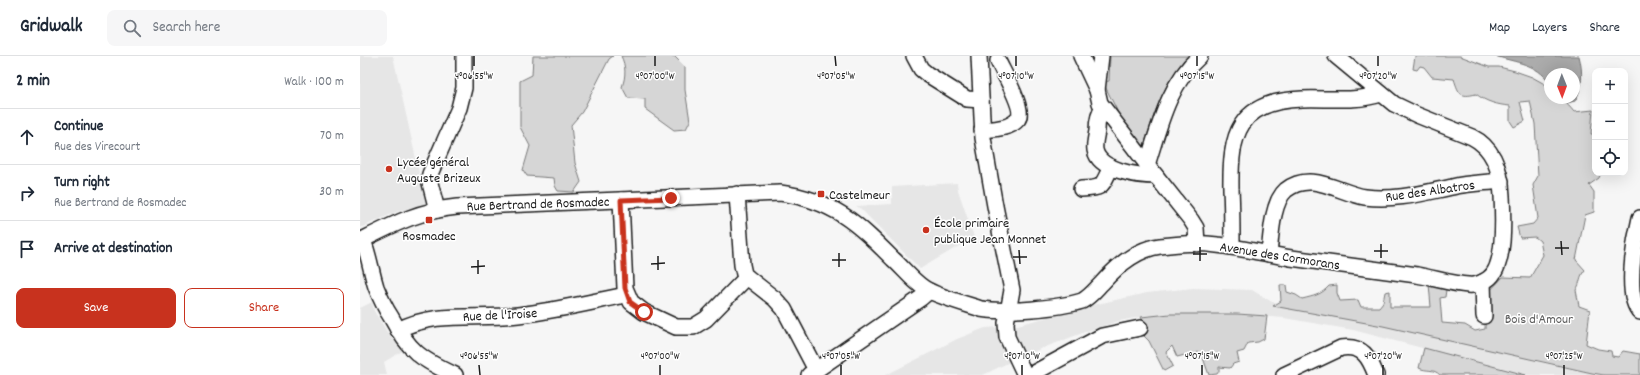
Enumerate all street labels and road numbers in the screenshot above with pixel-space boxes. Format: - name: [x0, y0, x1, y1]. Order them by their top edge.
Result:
- street label: Rue des Albatros: [1384, 176, 1476, 208]
- street label: Rue Bertrand de Rosmadec: [466, 193, 610, 217]
- street label: Avenue des Cormorans: [1218, 238, 1341, 276]
- street label: Rue de l'Iroise: [462, 304, 538, 328]

